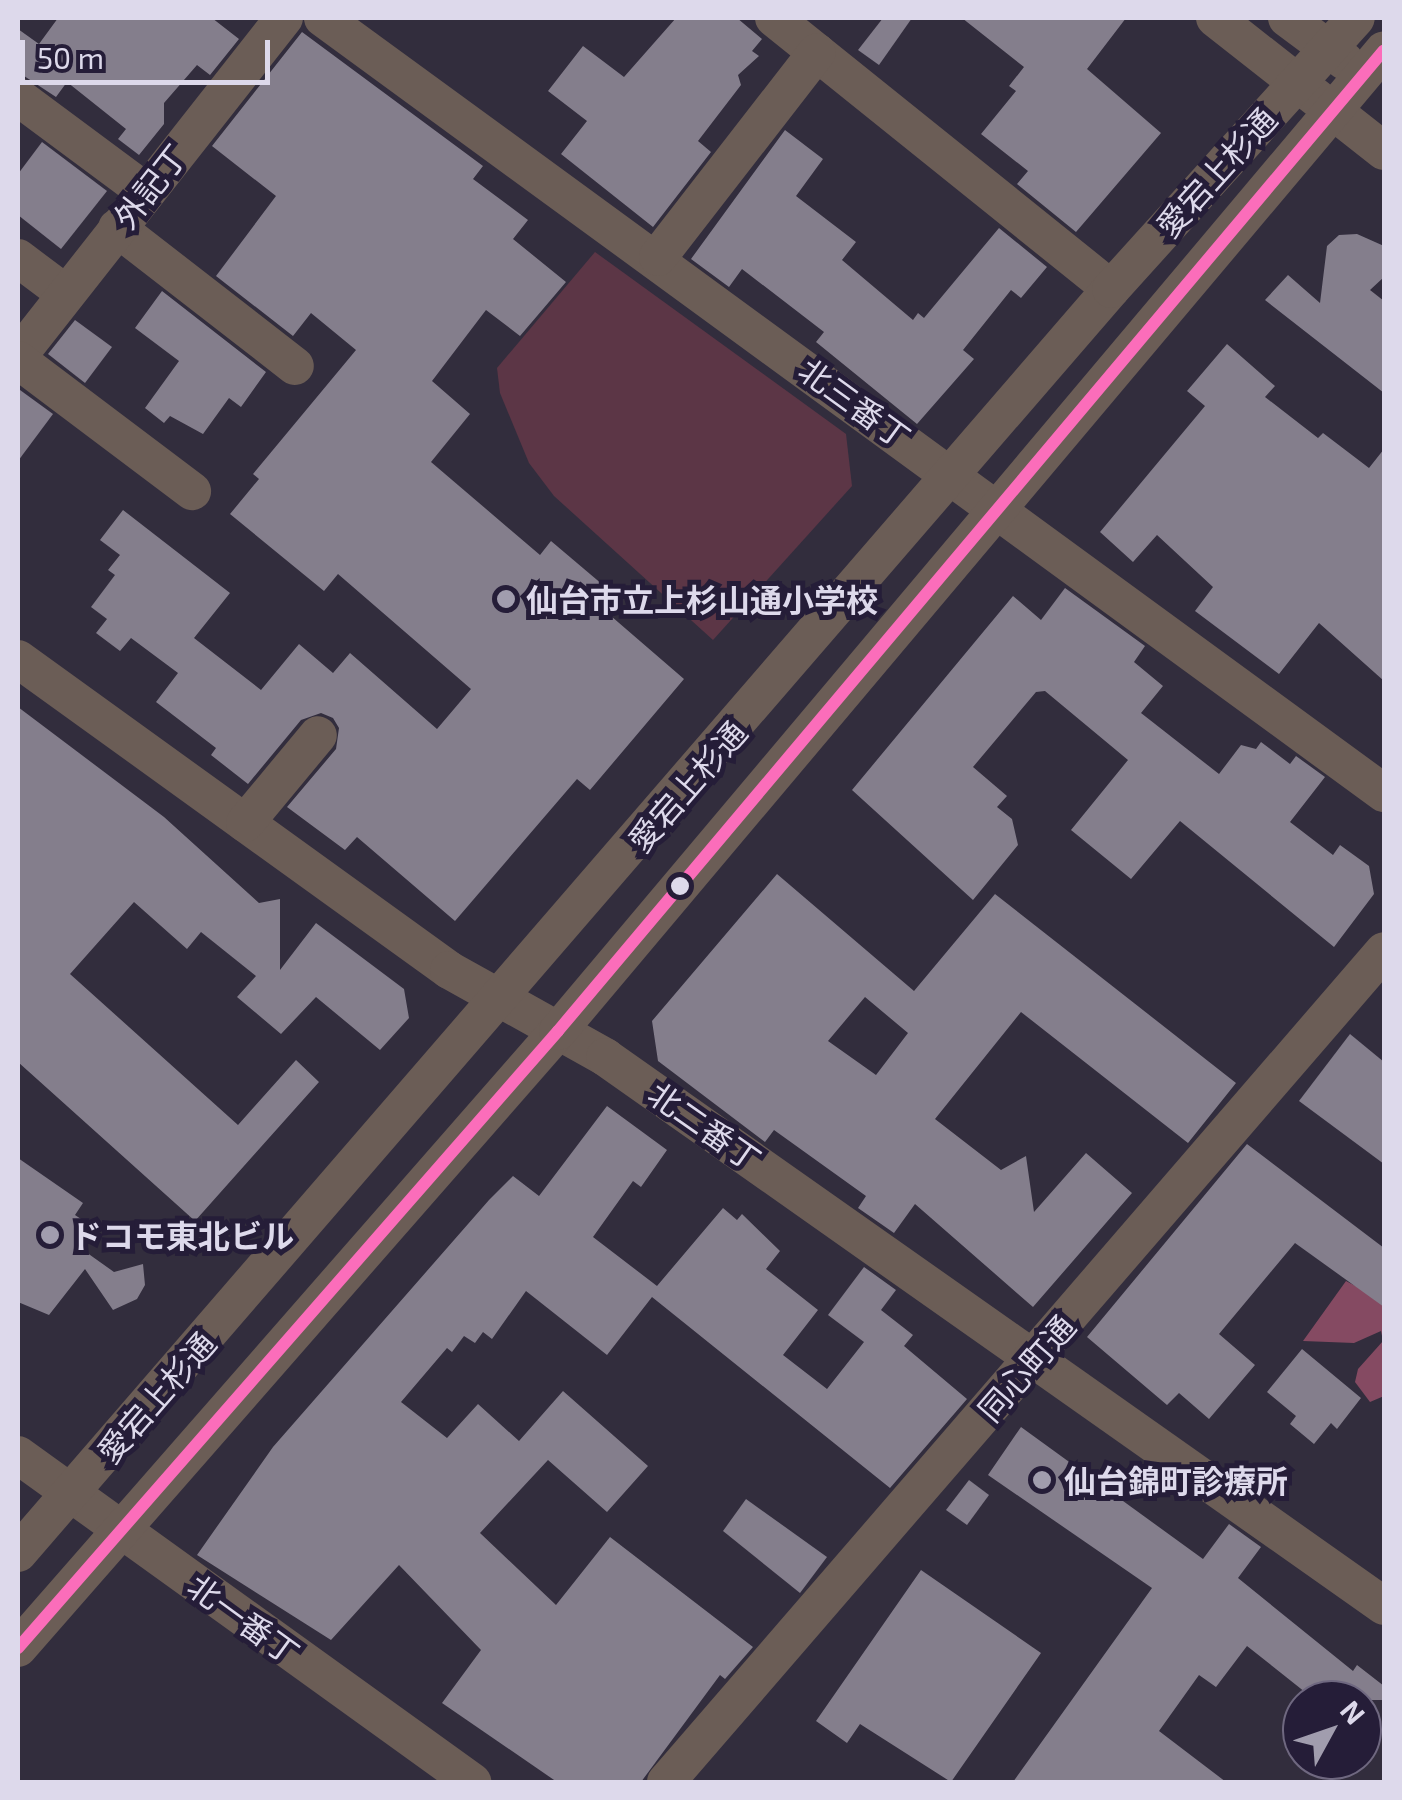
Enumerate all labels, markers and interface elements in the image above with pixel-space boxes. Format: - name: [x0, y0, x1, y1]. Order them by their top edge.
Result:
- scale bar: [25, 20, 275, 82]
- text: 50 m: [37, 39, 104, 75]
- street label: 愛宕上杉通: [1148, 100, 1284, 244]
- street label: 外記丁: [105, 136, 195, 236]
- street label: 北三番丁: [792, 350, 918, 456]
- place label: 仙台市立上杉山通小学校: [526, 580, 878, 618]
- marker: 仙台市立上杉山通小学校: [495, 588, 517, 610]
- street label: 愛宕上杉通: [620, 713, 754, 859]
- unlabelled marker: [670, 876, 690, 896]
- street label: 北二番丁: [642, 1074, 768, 1178]
- place label: ドコモ東北ビル: [70, 1216, 294, 1254]
- marker: ドコモ東北ビル: [39, 1224, 61, 1246]
- street label: 同心町通: [970, 1307, 1082, 1429]
- street label: 愛宕上杉通: [89, 1324, 223, 1470]
- place label: 仙台錦町診療所: [1064, 1461, 1288, 1499]
- marker: 仙台錦町診療所: [1029, 1467, 1055, 1493]
- street label: 北一番丁: [181, 1566, 307, 1672]
- north arrow: [1282, 1680, 1382, 1780]
- text: N: [1334, 1693, 1373, 1731]

